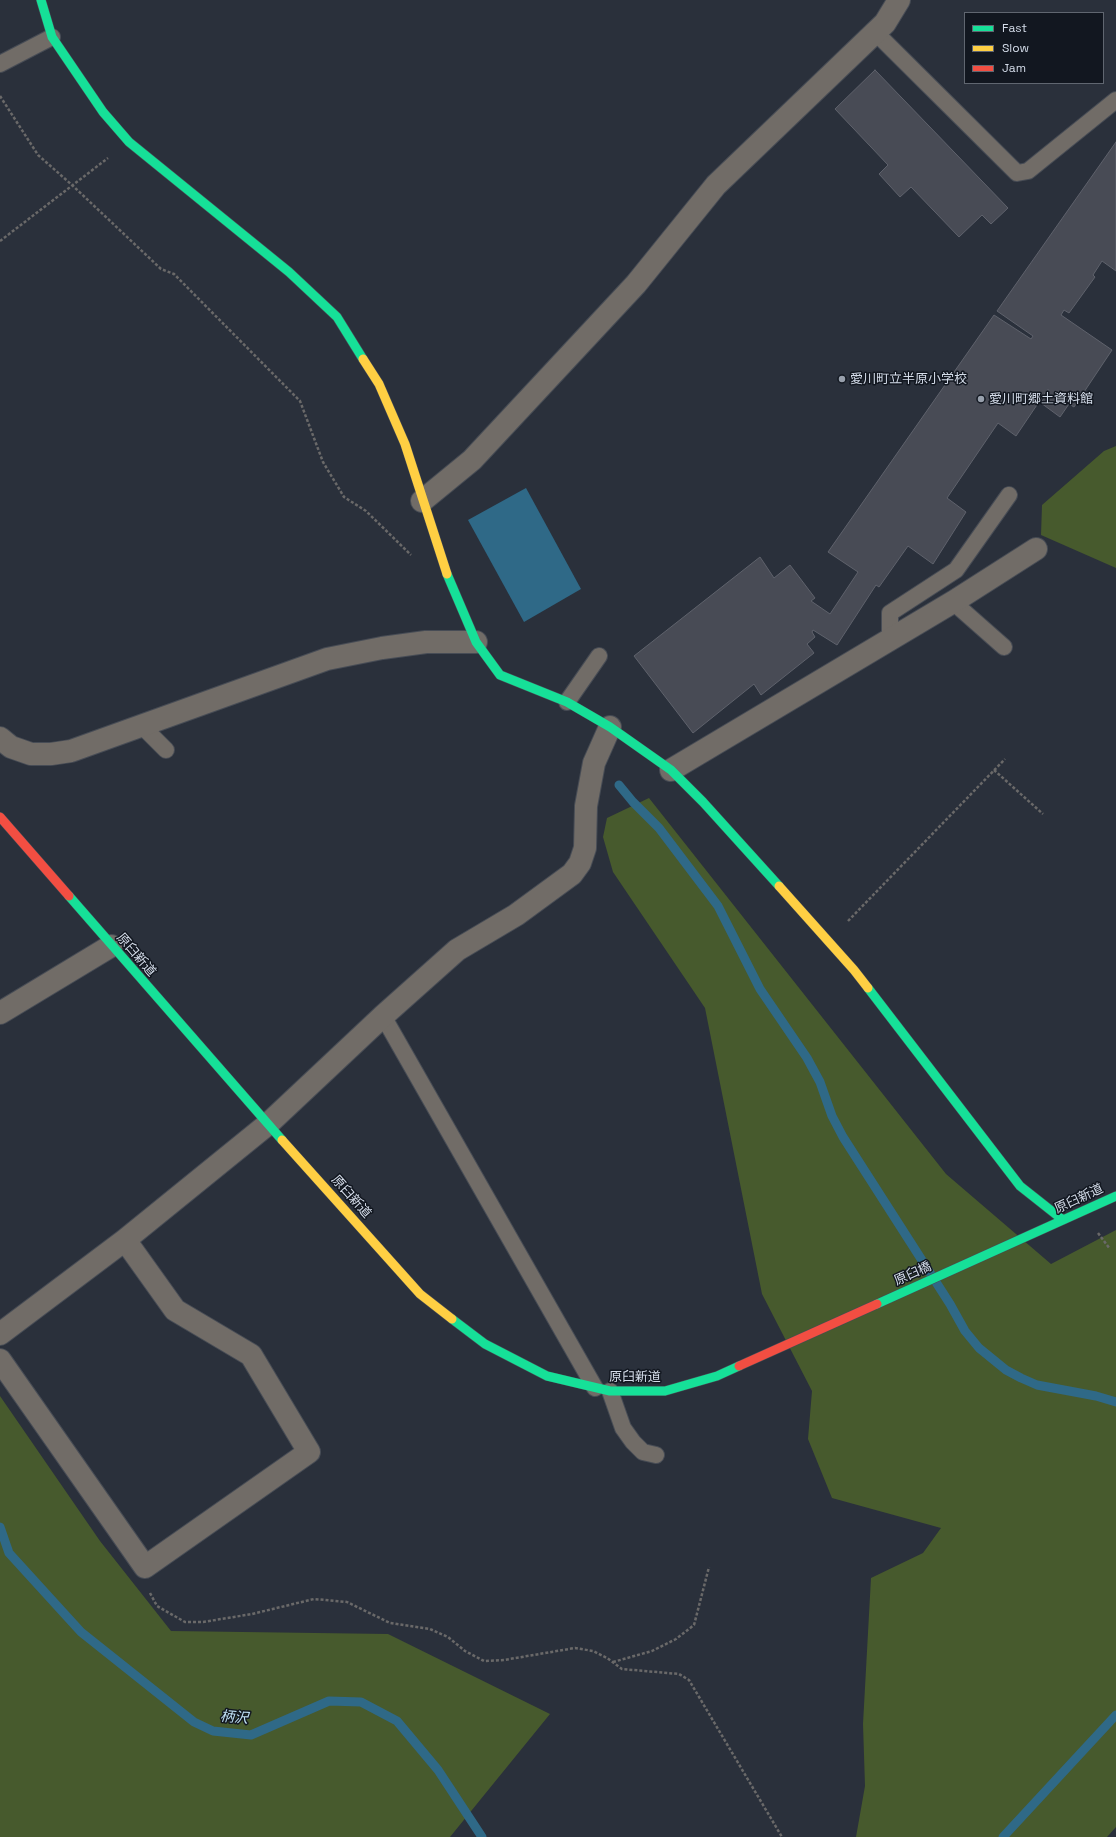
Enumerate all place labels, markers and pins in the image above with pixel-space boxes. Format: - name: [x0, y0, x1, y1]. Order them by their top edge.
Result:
- place label: 愛川町立半原小学校: [850, 371, 967, 387]
- marker: 愛川町立半原小学校: [837, 374, 847, 384]
- place label: 愛川町郷土資料館: [989, 391, 1093, 407]
- marker: 愛川町郷土資料館: [976, 394, 986, 404]

